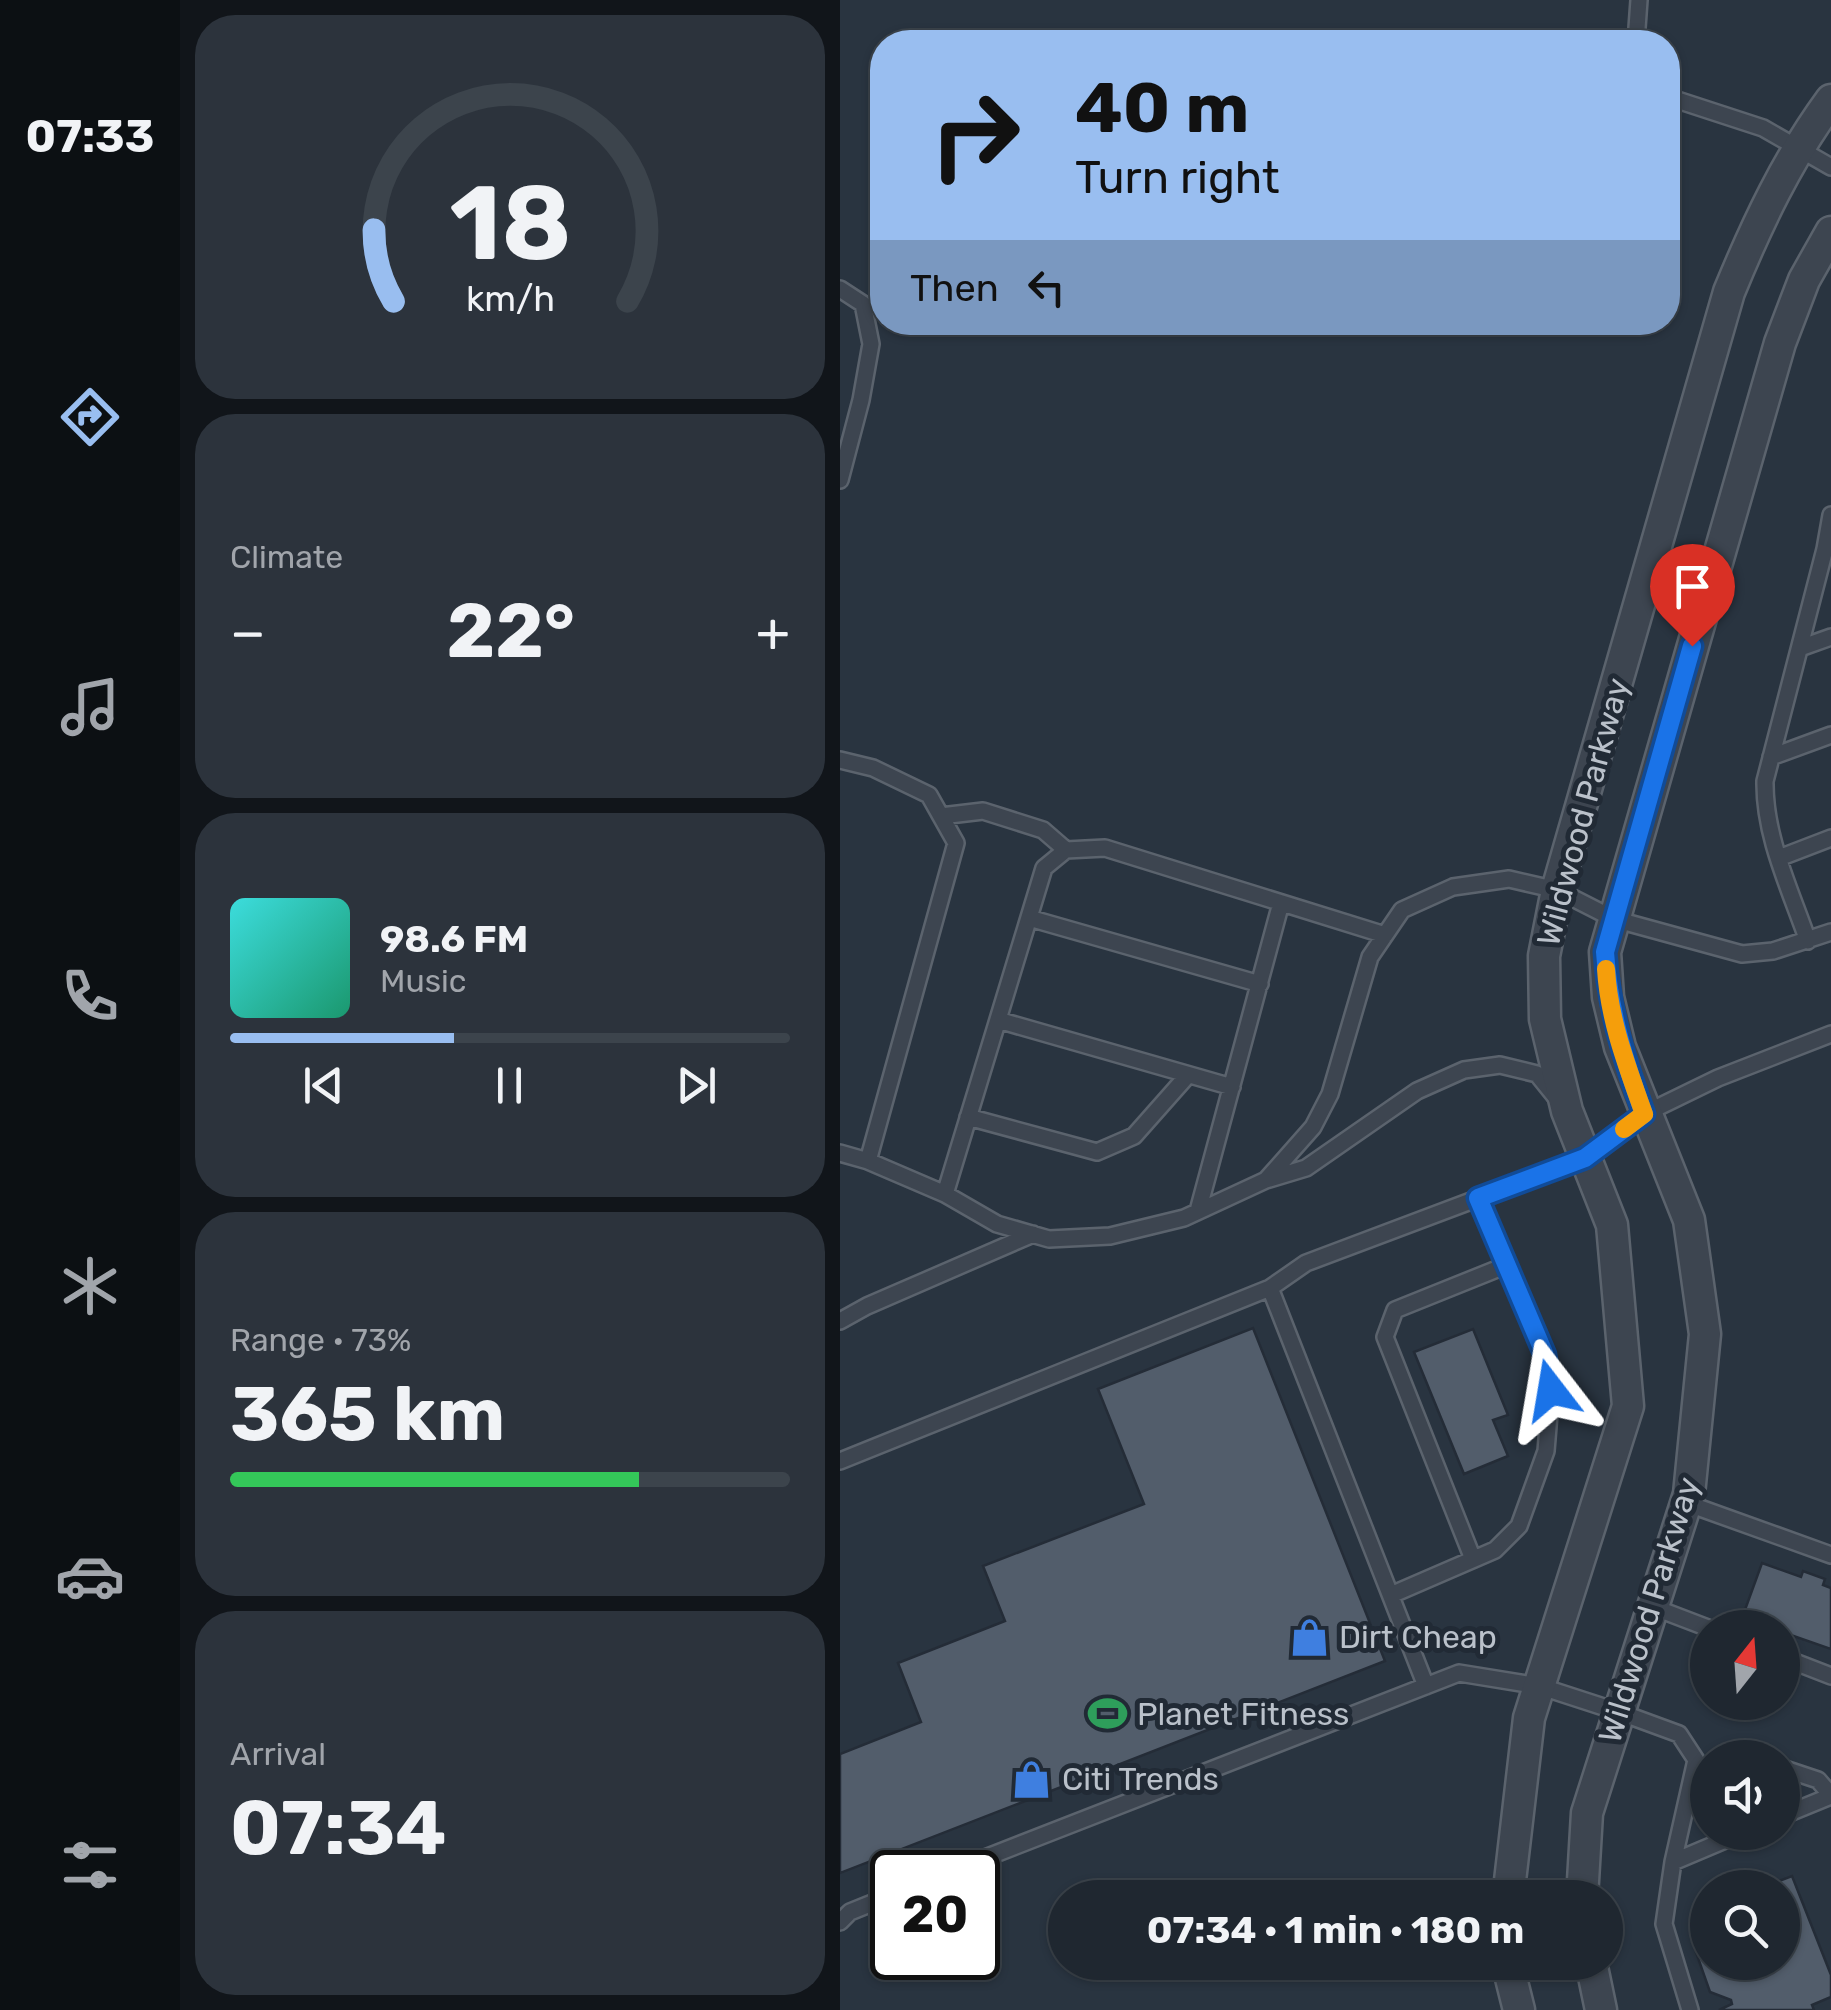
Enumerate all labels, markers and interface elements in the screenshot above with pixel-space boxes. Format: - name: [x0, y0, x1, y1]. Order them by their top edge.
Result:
- text: 40 m: [1075, 67, 1249, 150]
- icon: right: [910, 70, 1040, 200]
- text: 07:33: [26, 110, 154, 163]
- text: Turn right: [1075, 151, 1279, 204]
- text: 18: [449, 162, 571, 285]
- icon: left: [1019, 260, 1074, 315]
- text: Then: [910, 265, 999, 311]
- text: km/h: [465, 278, 555, 320]
- icon: directions: [55, 382, 125, 452]
- text: Climate: [230, 538, 343, 576]
- pin: [1650, 544, 1735, 647]
- icon: arrive: [1665, 559, 1720, 614]
- text: 22°: [447, 587, 575, 676]
- text: −: [230, 600, 266, 665]
- text: +: [756, 600, 790, 665]
- icon: music: [55, 672, 125, 742]
- street label: Wildwood Parkway: [1529, 674, 1637, 950]
- text: 98.6 FM: [380, 916, 528, 962]
- icon: phone: [55, 961, 125, 1031]
- text: Music: [380, 962, 466, 1000]
- icon: previous: [296, 1058, 351, 1113]
- icon: pause: [482, 1058, 537, 1113]
- icon: next: [669, 1058, 724, 1113]
- icon: climate: [55, 1251, 125, 1321]
- text: Range · 73%: [230, 1321, 411, 1359]
- position arrow: [1499, 1338, 1603, 1442]
- text: 365 km: [230, 1370, 505, 1459]
- street label: Wildwood Parkway: [1591, 1473, 1707, 1747]
- icon: car: [55, 1541, 125, 1611]
- north arrow: [1690, 1610, 1800, 1720]
- map controls: [1690, 1610, 1800, 1980]
- shop icon: Dirt Cheap: [1288, 1616, 1330, 1658]
- place label: Dirt Cheap: [1339, 1618, 1497, 1656]
- sports icon: Planet Fitness: [1086, 1693, 1128, 1735]
- place label: Planet Fitness: [1137, 1695, 1349, 1733]
- text: Arrival: [230, 1735, 326, 1773]
- button: sound: [1690, 1740, 1800, 1850]
- shop icon: Citi Trends: [1011, 1758, 1053, 1800]
- place label: Citi Trends: [1062, 1760, 1219, 1798]
- text: 07:34: [230, 1784, 447, 1873]
- icon: filters: [55, 1830, 125, 1900]
- speed limit sign: 20: [870, 1850, 1000, 1980]
- button: search: [1690, 1870, 1800, 1980]
- text: 07:34 · 1 min · 180 m: [1147, 1907, 1524, 1953]

